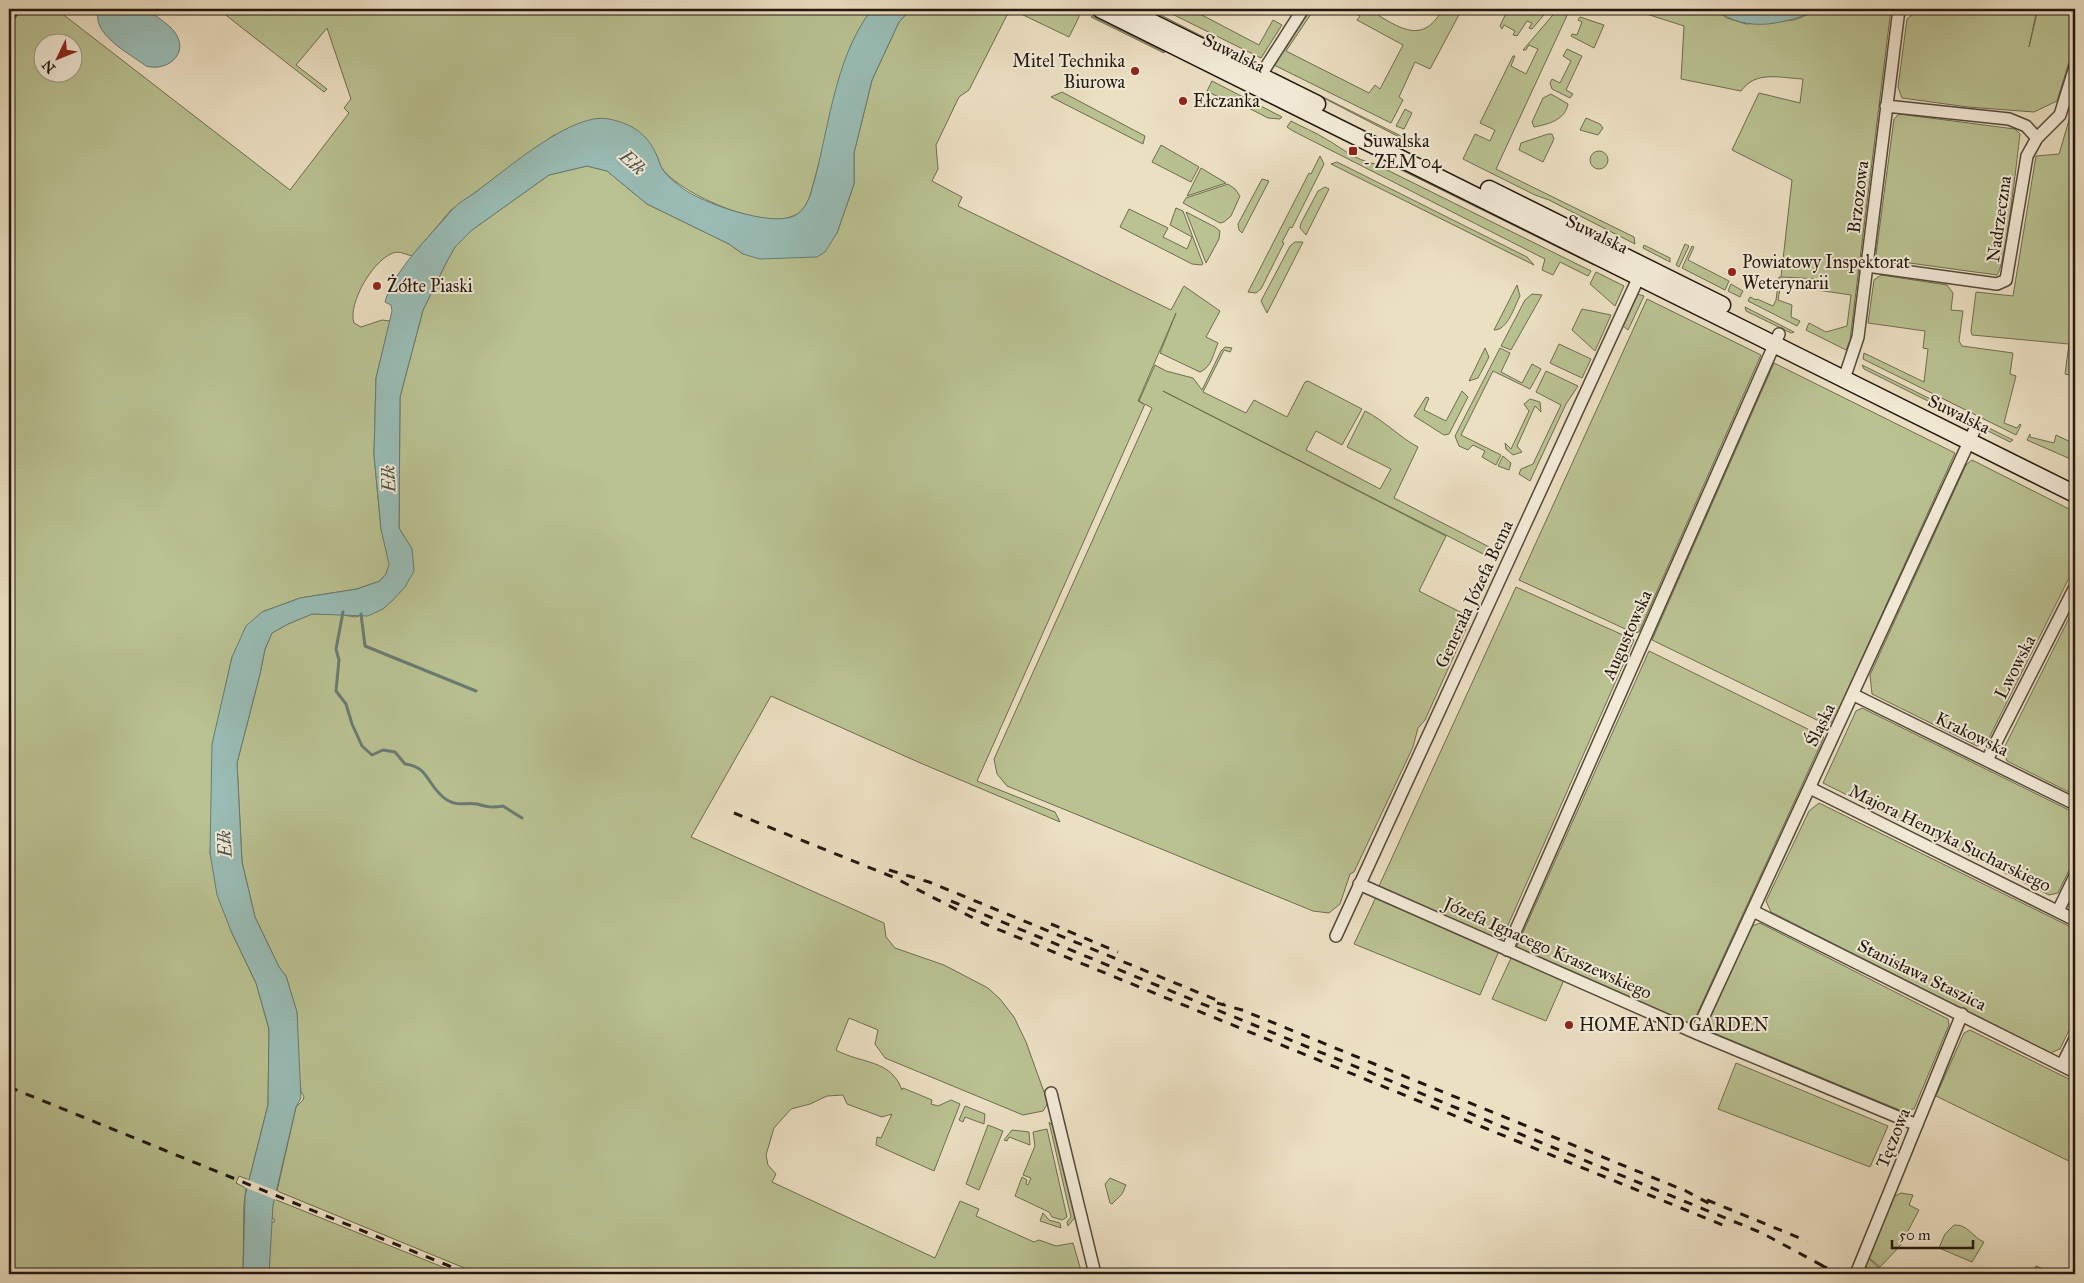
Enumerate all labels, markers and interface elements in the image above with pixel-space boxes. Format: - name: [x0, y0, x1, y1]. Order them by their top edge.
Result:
- street label: Suwalska: [1199, 29, 1269, 78]
- north arrow: [32, 32, 82, 82]
- place label: Mitel Technika Biurowa: [1012, 50, 1125, 93]
- text: N: [39, 56, 59, 77]
- marker: Mitel Technika Biurowa: [1129, 65, 1141, 77]
- place label: Ełczanka: [1193, 90, 1260, 112]
- marker: Ełczanka: [1177, 95, 1189, 107]
- place label: Suwalska - ZEM 04: [1363, 130, 1442, 173]
- water label: Ełk: [614, 144, 651, 180]
- marker: Suwalska - ZEM 04: [1347, 145, 1359, 157]
- street label: Brzozowa: [1843, 159, 1873, 235]
- street label: Nadrzeczna: [1982, 174, 2016, 264]
- street label: Suwalska: [1562, 210, 1632, 259]
- place label: Powiatowy Inspektorat Weterynarii: [1742, 251, 1911, 294]
- marker: Powiatowy Inspektorat Weterynarii: [1726, 266, 1738, 278]
- place label: Żółte Piaski: [387, 274, 473, 297]
- marker: Żółte Piaski: [371, 280, 383, 292]
- street label: Suwalska: [1924, 390, 1994, 439]
- water label: Ełk: [377, 464, 401, 494]
- street label: Generała Józefa Bema: [1430, 516, 1519, 672]
- street label: Augustowska: [1597, 586, 1658, 685]
- street label: Lwowska: [1990, 631, 2040, 702]
- street label: Śląska: [1798, 699, 1840, 750]
- street label: Krakowska: [1932, 707, 2013, 761]
- street label: Majora Henryka Sucharskiego: [1845, 779, 2055, 897]
- water label: Ełk: [212, 829, 237, 859]
- street label: Józefa Ignacego Kraszewskiego: [1438, 891, 1655, 1005]
- street label: Stanisława Staszica: [1854, 934, 1990, 1016]
- place label: HOME AND GARDEN: [1579, 1014, 1769, 1036]
- marker: HOME AND GARDEN: [1563, 1019, 1575, 1031]
- street label: Tęczowa: [1871, 1104, 1915, 1171]
- scale bar: [1892, 1218, 1973, 1250]
- text: 50 m: [1899, 1226, 1931, 1244]

